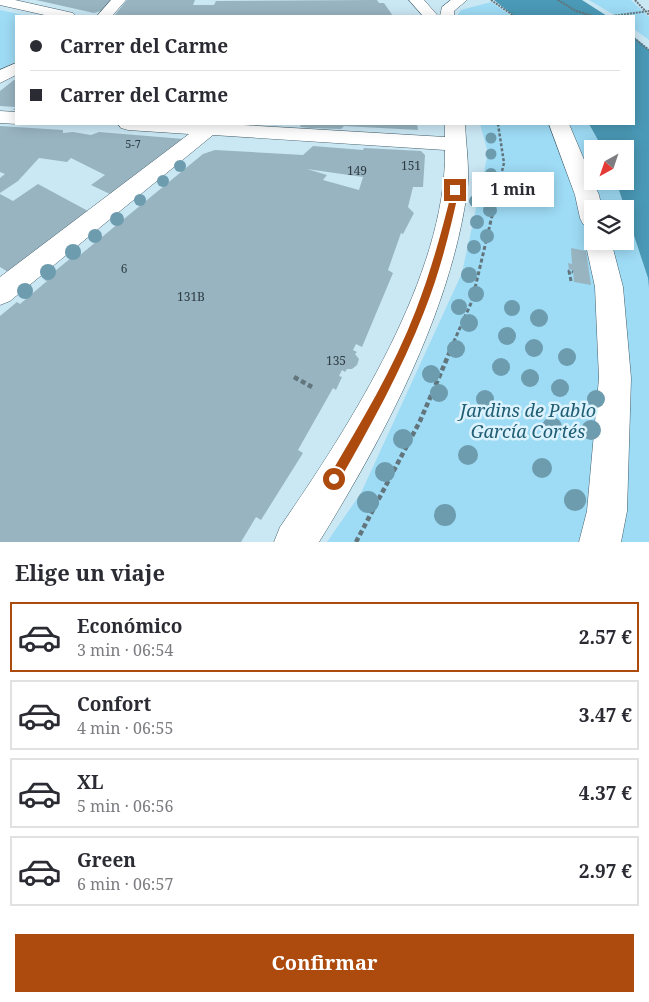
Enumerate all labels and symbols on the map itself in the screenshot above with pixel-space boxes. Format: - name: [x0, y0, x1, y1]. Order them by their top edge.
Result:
- house number: 5-7: [125, 136, 141, 151]
- north arrow: [584, 140, 634, 190]
- house number: 151: [401, 157, 421, 174]
- house number: 149: [347, 162, 367, 179]
- callout: 1 min: [472, 172, 555, 208]
- route end: [444, 179, 466, 201]
- house number: 6: [121, 260, 128, 277]
- house number: 131B: [177, 288, 205, 305]
- house number: 135: [326, 352, 346, 369]
- park label: Jardins de Pablo García Cortés: [457, 398, 596, 443]
- route start: [323, 468, 345, 490]

